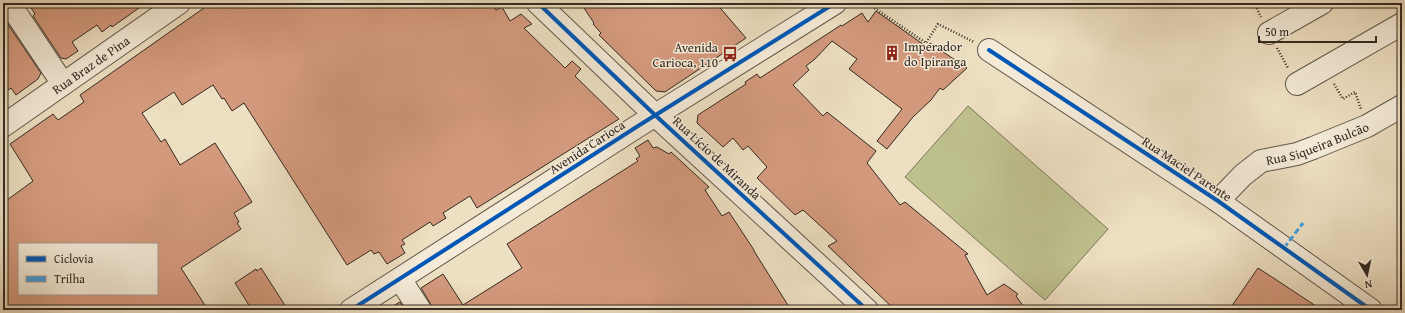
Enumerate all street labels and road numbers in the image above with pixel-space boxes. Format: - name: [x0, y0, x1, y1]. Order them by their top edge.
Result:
- street label: Rua Braz de Pina: [48, 30, 134, 99]
- street label: Rua Lício de Miranda: [669, 112, 766, 205]
- street label: Avenida Carioca: [545, 115, 629, 179]
- street label: Rua Siqueira Bulcão: [1264, 117, 1372, 169]
- street label: Rua Maciel Parente: [1138, 132, 1236, 206]

